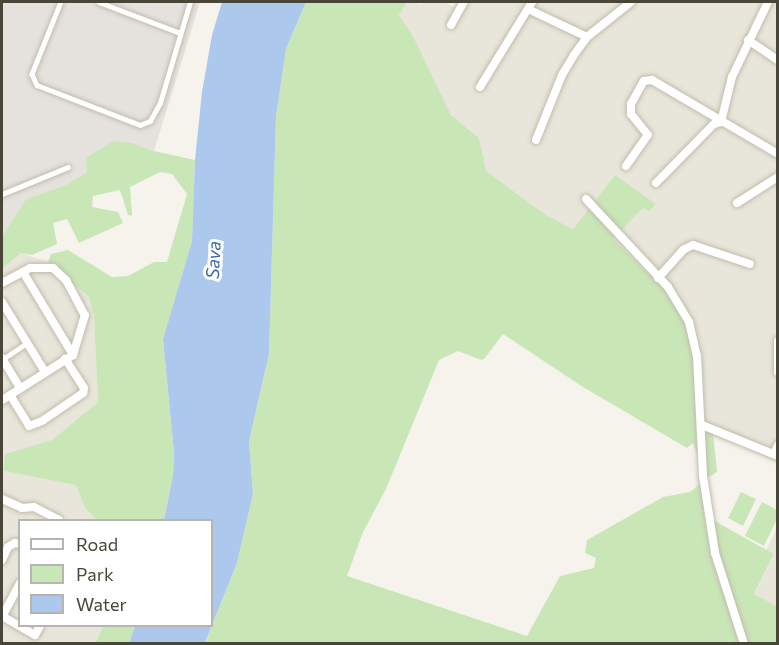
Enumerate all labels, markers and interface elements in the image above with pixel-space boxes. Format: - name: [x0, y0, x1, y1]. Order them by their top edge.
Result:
- water label: Sava: [201, 240, 225, 280]
- legend: [18, 519, 213, 627]
- text: Road: [76, 533, 118, 555]
- text: Park: [76, 563, 114, 585]
- text: Water: [76, 593, 127, 615]

